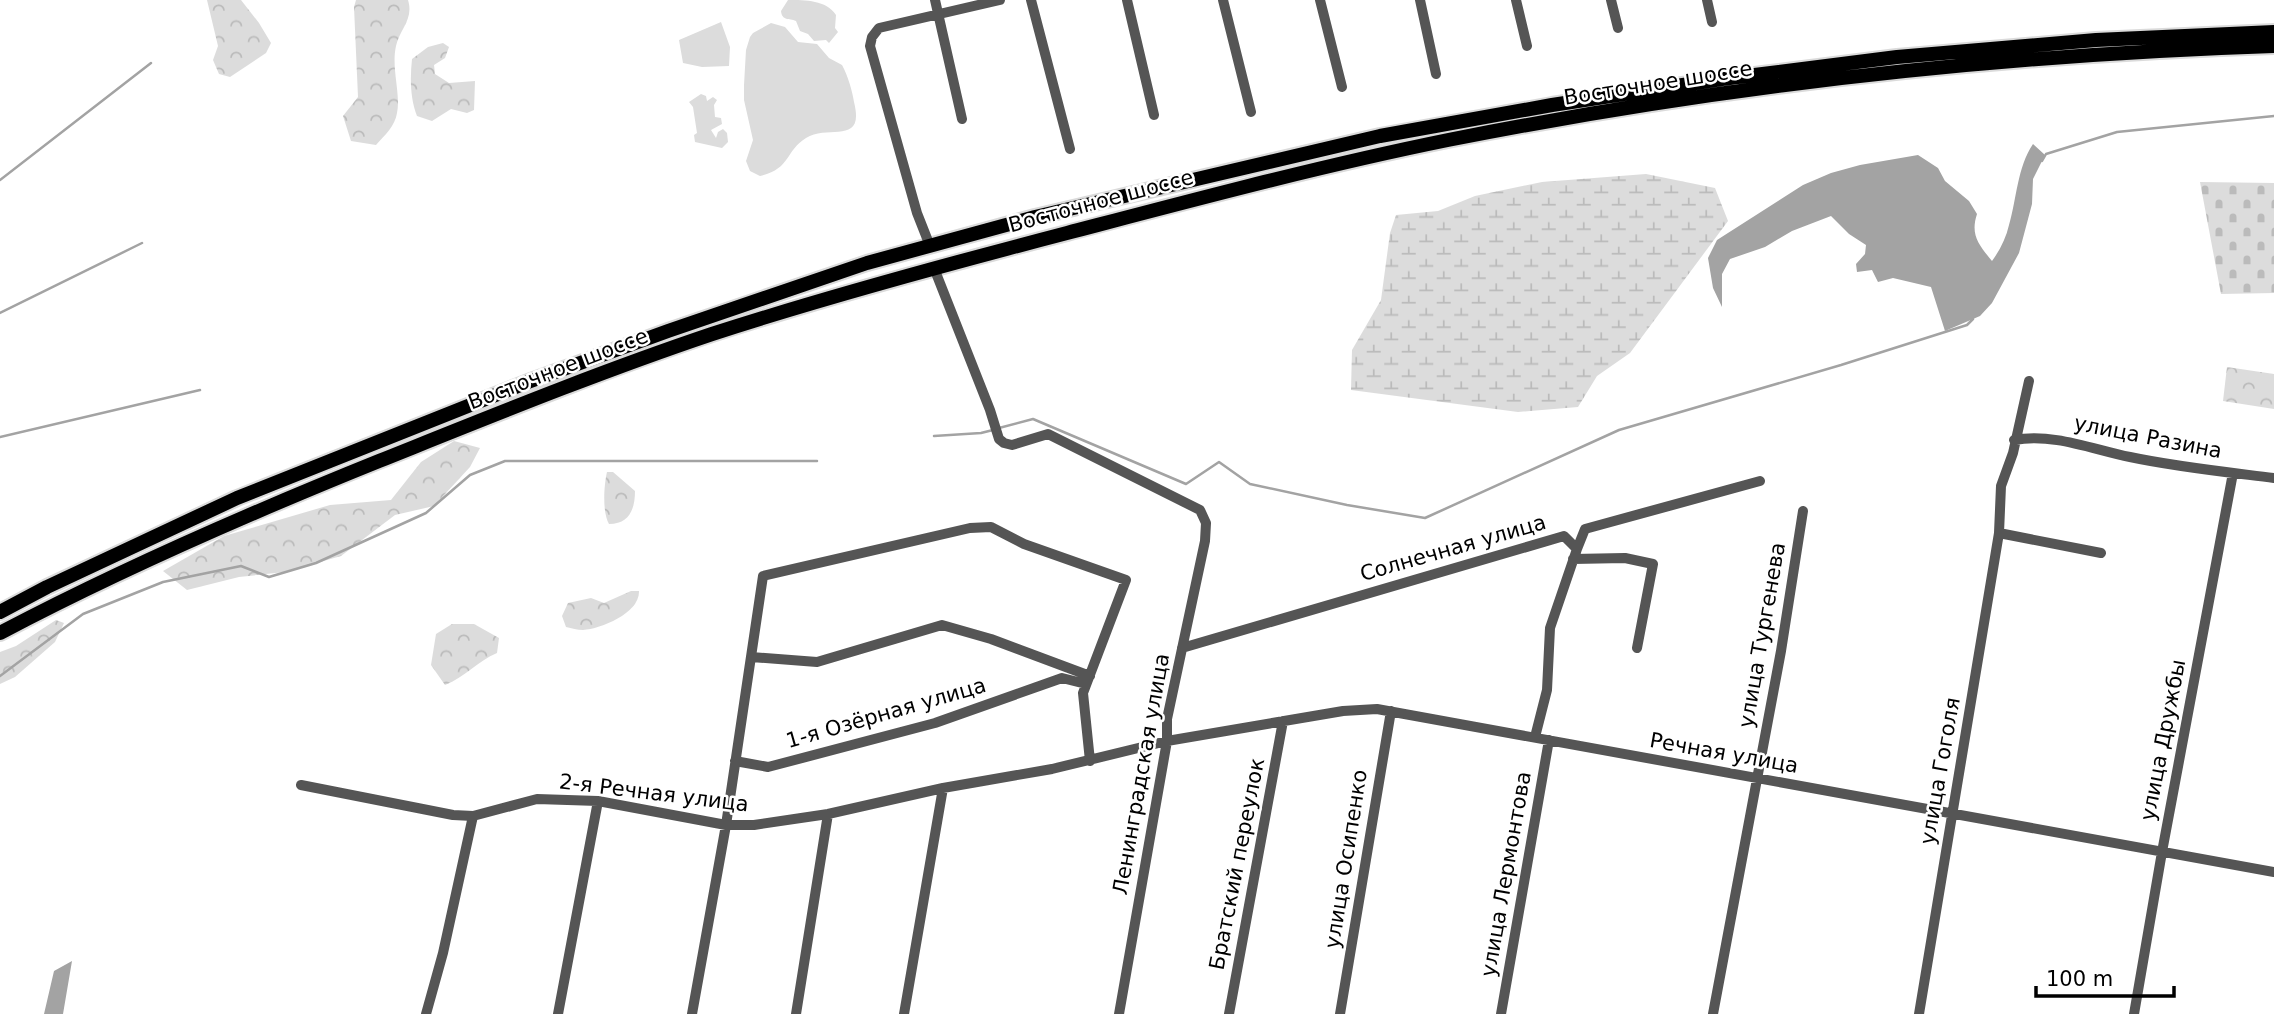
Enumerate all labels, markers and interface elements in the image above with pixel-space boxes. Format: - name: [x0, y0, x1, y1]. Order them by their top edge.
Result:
- street label: Восточное шоссе: [1562, 56, 1754, 110]
- street label: Восточное шоссе: [1006, 165, 1196, 237]
- street label: Восточное шоссе: [465, 324, 651, 414]
- street label: улица Разина: [2072, 411, 2224, 463]
- street label: Солнечная улица: [1357, 510, 1549, 586]
- street label: улица Тургенева: [1734, 540, 1790, 730]
- street label: Ленинградская улица: [1108, 651, 1174, 897]
- street label: улица Дружбы: [2136, 657, 2190, 823]
- street label: 1-я Озёрная улица: [783, 673, 989, 753]
- street label: улица Гоголя: [1915, 696, 1965, 846]
- street label: Речная улица: [1648, 728, 1800, 778]
- street label: Братский переулок: [1205, 756, 1269, 972]
- street label: улица Осипенко: [1320, 768, 1372, 950]
- street label: 2-я Речная улица: [558, 769, 750, 817]
- street label: улица Лермонтова: [1476, 769, 1536, 979]
- scale bar: [2036, 954, 2174, 998]
- text: 100 m: [2046, 967, 2113, 991]

